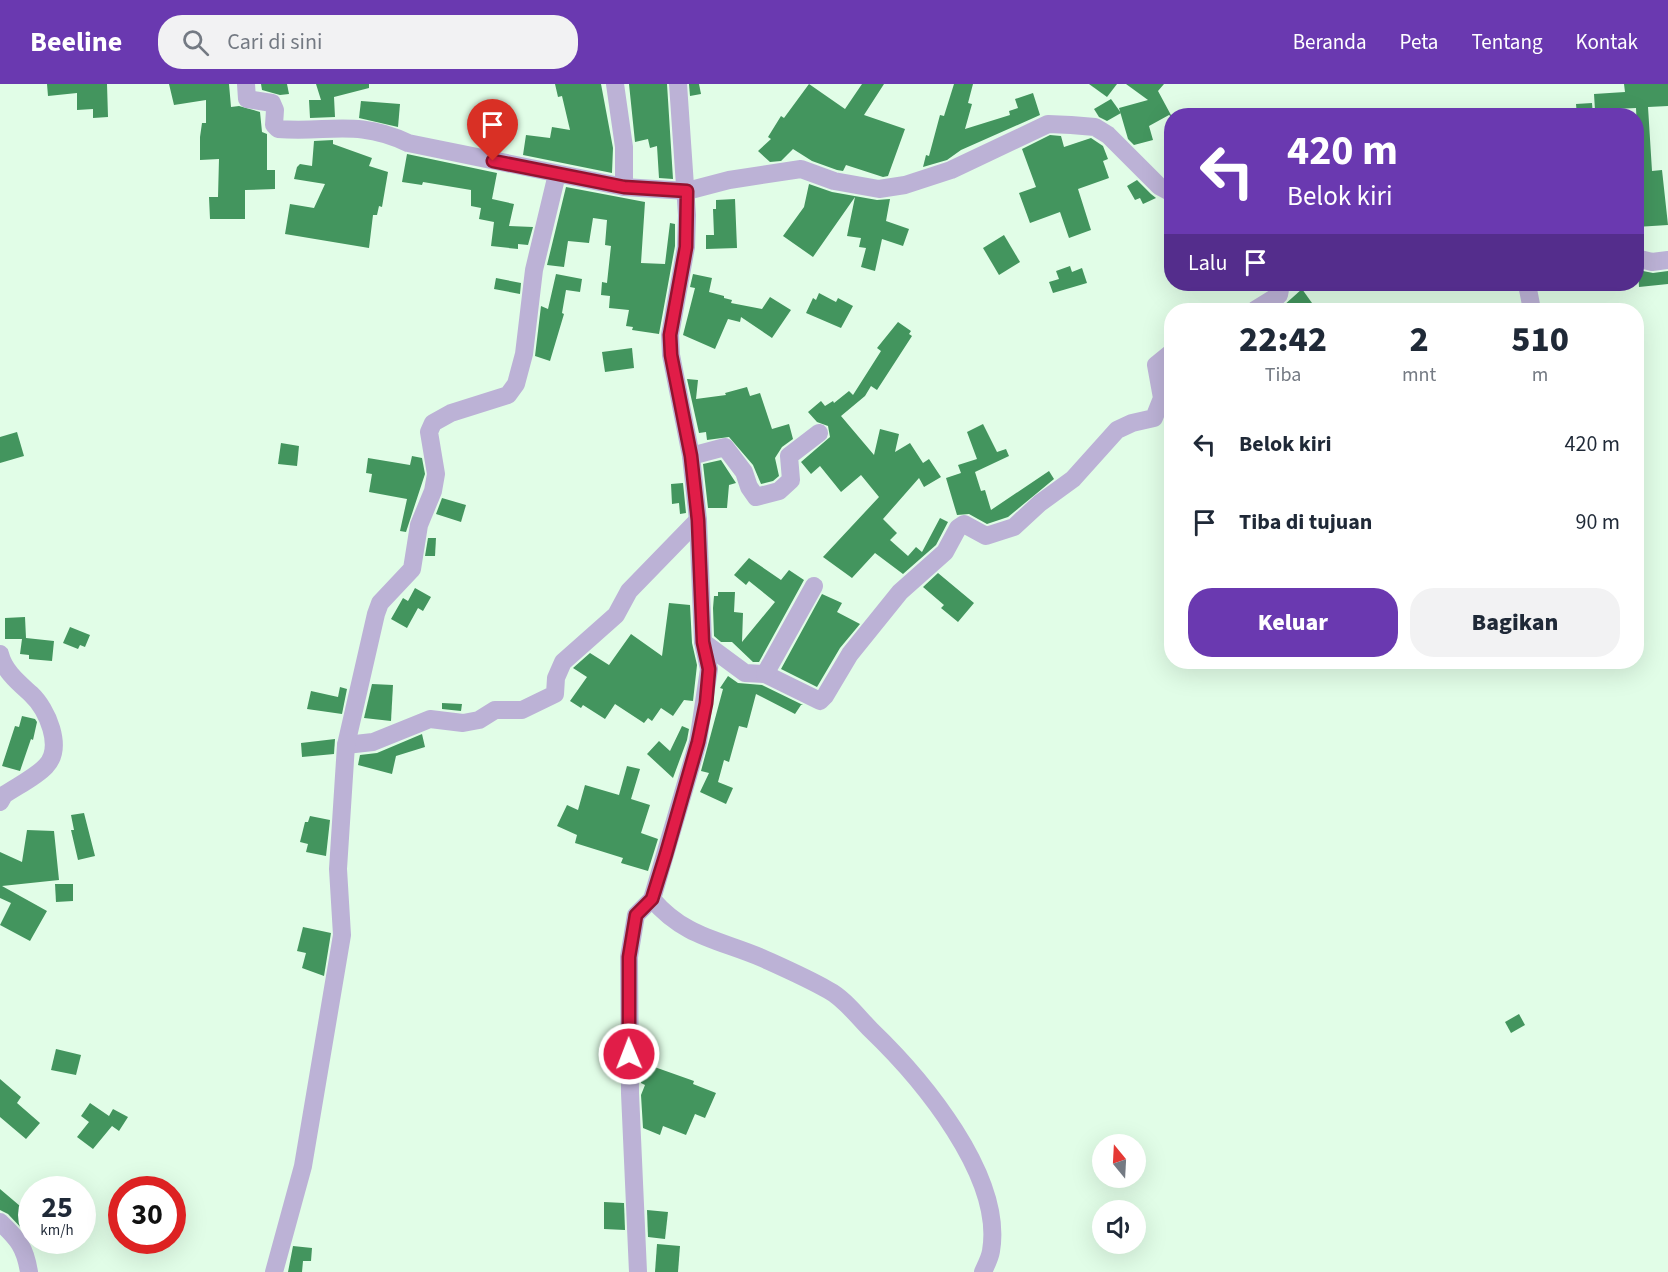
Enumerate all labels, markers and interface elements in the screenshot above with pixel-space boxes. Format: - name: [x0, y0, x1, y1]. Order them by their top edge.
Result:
- search box: [158, 15, 578, 69]
- text: Beeline: [30, 22, 122, 62]
- icon: search: [179, 26, 212, 59]
- text: Cari di sini: [227, 26, 322, 58]
- text: Beranda: [1293, 27, 1367, 57]
- text: Peta: [1400, 27, 1438, 57]
- text: Tentang: [1471, 27, 1542, 57]
- text: Kontak: [1575, 27, 1638, 57]
- pin: [467, 99, 518, 161]
- icon: arrive: [476, 108, 509, 141]
- text: 420 m: [1287, 121, 1398, 181]
- icon: left: [1188, 132, 1266, 210]
- text: Belok kiri: [1287, 177, 1393, 216]
- icon: arrive: [1239, 246, 1272, 279]
- text: Lalu: [1188, 247, 1227, 279]
- text: 22:42: [1239, 314, 1327, 365]
- text: 2: [1410, 314, 1429, 365]
- text: 510: [1511, 314, 1569, 365]
- text: Tiba: [1265, 361, 1301, 389]
- text: mnt: [1402, 361, 1436, 389]
- text: m: [1532, 361, 1548, 389]
- icon: left: [1188, 428, 1221, 461]
- text: Belok kiri: [1239, 428, 1332, 460]
- text: 420 m: [1565, 428, 1620, 460]
- icon: arrive: [1188, 506, 1221, 539]
- text: Tiba di tujuan: [1239, 506, 1372, 538]
- text: 90 m: [1575, 506, 1620, 538]
- button: Keluar: [1188, 588, 1398, 657]
- button: Bagikan: [1410, 588, 1620, 657]
- position arrow: [597, 1022, 661, 1086]
- north arrow: [1092, 1134, 1146, 1188]
- map controls: [1092, 1134, 1146, 1254]
- speed limit sign: 30: [108, 1176, 186, 1254]
- text: 25: [41, 1186, 73, 1229]
- button: sound: [1092, 1200, 1146, 1254]
- text: km/h: [40, 1220, 74, 1241]

